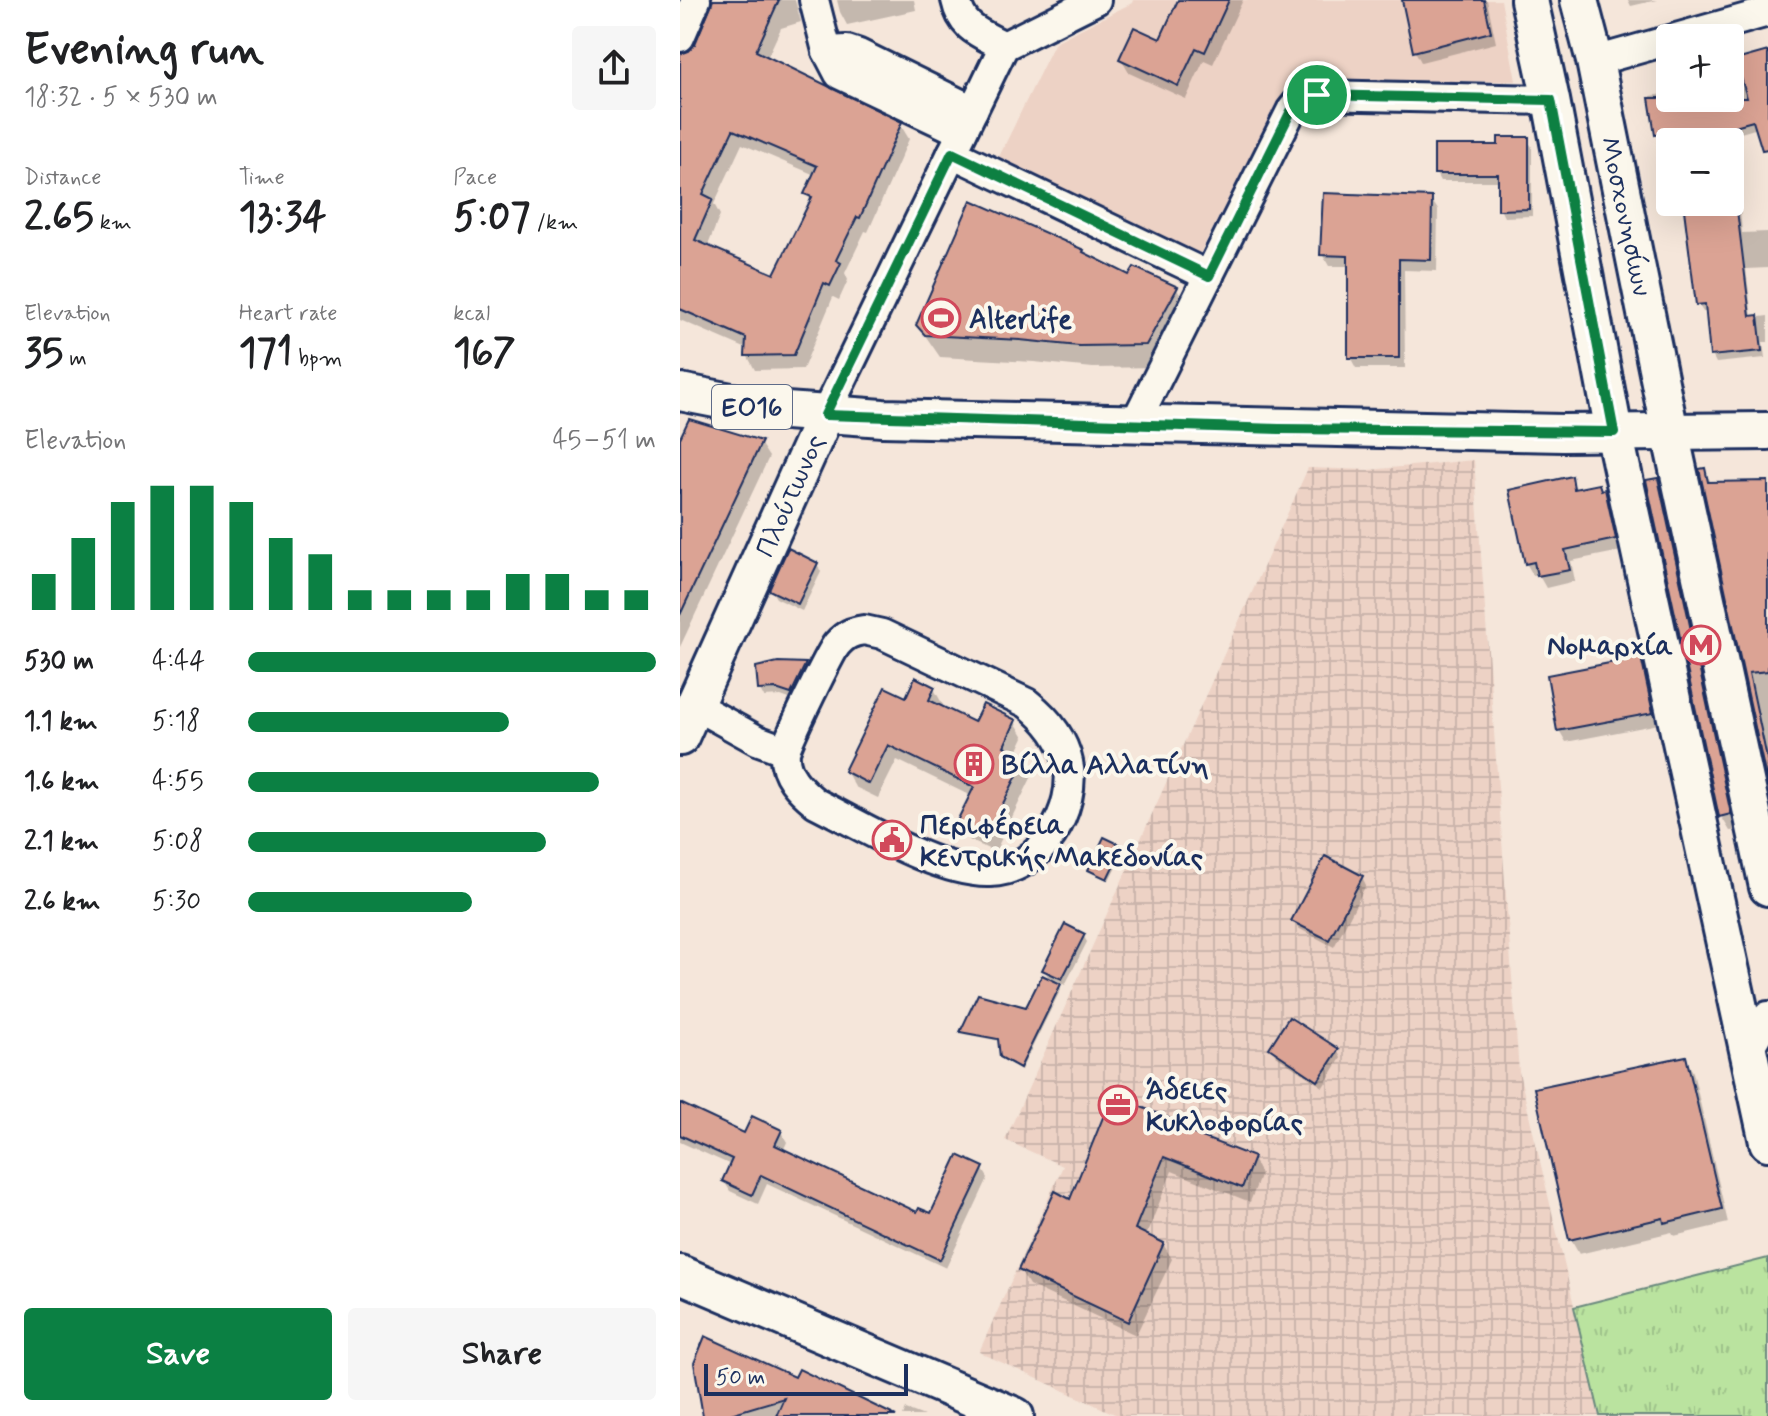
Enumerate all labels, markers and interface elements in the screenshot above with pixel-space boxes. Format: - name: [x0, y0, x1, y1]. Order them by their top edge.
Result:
- text: Evening run: [24, 22, 264, 80]
- map controls: [1656, 24, 1744, 216]
- button: +: [1656, 24, 1744, 112]
- button: share: [572, 26, 656, 110]
- pin: [1283, 61, 1351, 129]
- icon: arrive: [1295, 73, 1339, 117]
- text: 18:32 · 5 × 530 m: [24, 81, 218, 115]
- button: −: [1656, 128, 1744, 216]
- street label: Μοσχονησίων: [1590, 133, 1660, 300]
- text: Distance: [24, 164, 101, 192]
- text: Time: [239, 164, 285, 192]
- text: Pace: [453, 164, 497, 192]
- text: 2.65: [24, 192, 94, 244]
- text: 13:34: [239, 192, 327, 244]
- text: 5:07: [453, 192, 531, 244]
- text: km: [94, 209, 132, 237]
- text: /km: [531, 209, 578, 237]
- sports icon: Alterlife: [920, 297, 962, 339]
- text: Elevation: [24, 300, 111, 328]
- text: Heart rate: [239, 300, 337, 328]
- text: kcal: [453, 300, 490, 328]
- place label: Alterlife: [969, 302, 1072, 339]
- text: 35: [24, 328, 63, 380]
- text: 171: [239, 328, 292, 380]
- text: 167: [453, 328, 516, 380]
- text: m: [63, 345, 87, 373]
- text: bpm: [292, 345, 342, 373]
- road number: ΕΟ16: [712, 385, 792, 429]
- text: Elevation: [24, 424, 126, 458]
- text: 45–51 m: [552, 424, 656, 458]
- street label: Πλούτωνος: [748, 429, 835, 563]
- metro station icon: Νομαρχία: [1680, 624, 1722, 666]
- place label: Νομαρχία: [1547, 629, 1673, 666]
- text: 530 m: [24, 645, 94, 679]
- text: 4:44: [152, 645, 205, 679]
- text: 1.1 km: [24, 705, 98, 739]
- text: 5:18: [152, 705, 200, 739]
- building icon: Βίλλα Αλλατίνη: [953, 743, 995, 785]
- place label: Βίλλα Αλλατίνη: [1002, 748, 1209, 785]
- text: 1.6 km: [24, 765, 99, 799]
- text: 4:55: [152, 765, 204, 799]
- place label: Περιφέρεια Κεντρικής Μακεδονίας: [920, 807, 1203, 877]
- public building icon: Περιφέρεια Κεντρικής Μακεδονίας: [871, 819, 913, 861]
- text: 2.1 km: [24, 825, 99, 859]
- text: 5:08: [152, 825, 203, 859]
- text: 2.6 km: [24, 885, 100, 919]
- text: 5:30: [152, 885, 201, 919]
- place label: Άδειες Κυκλοφορίας: [1146, 1073, 1303, 1142]
- office icon: Άδειες Κυκλοφορίας: [1097, 1084, 1139, 1126]
- button: Save: [24, 1308, 332, 1400]
- button: Share: [348, 1308, 656, 1400]
- scale bar: [704, 1360, 908, 1396]
- text: 50 m: [716, 1364, 765, 1392]

